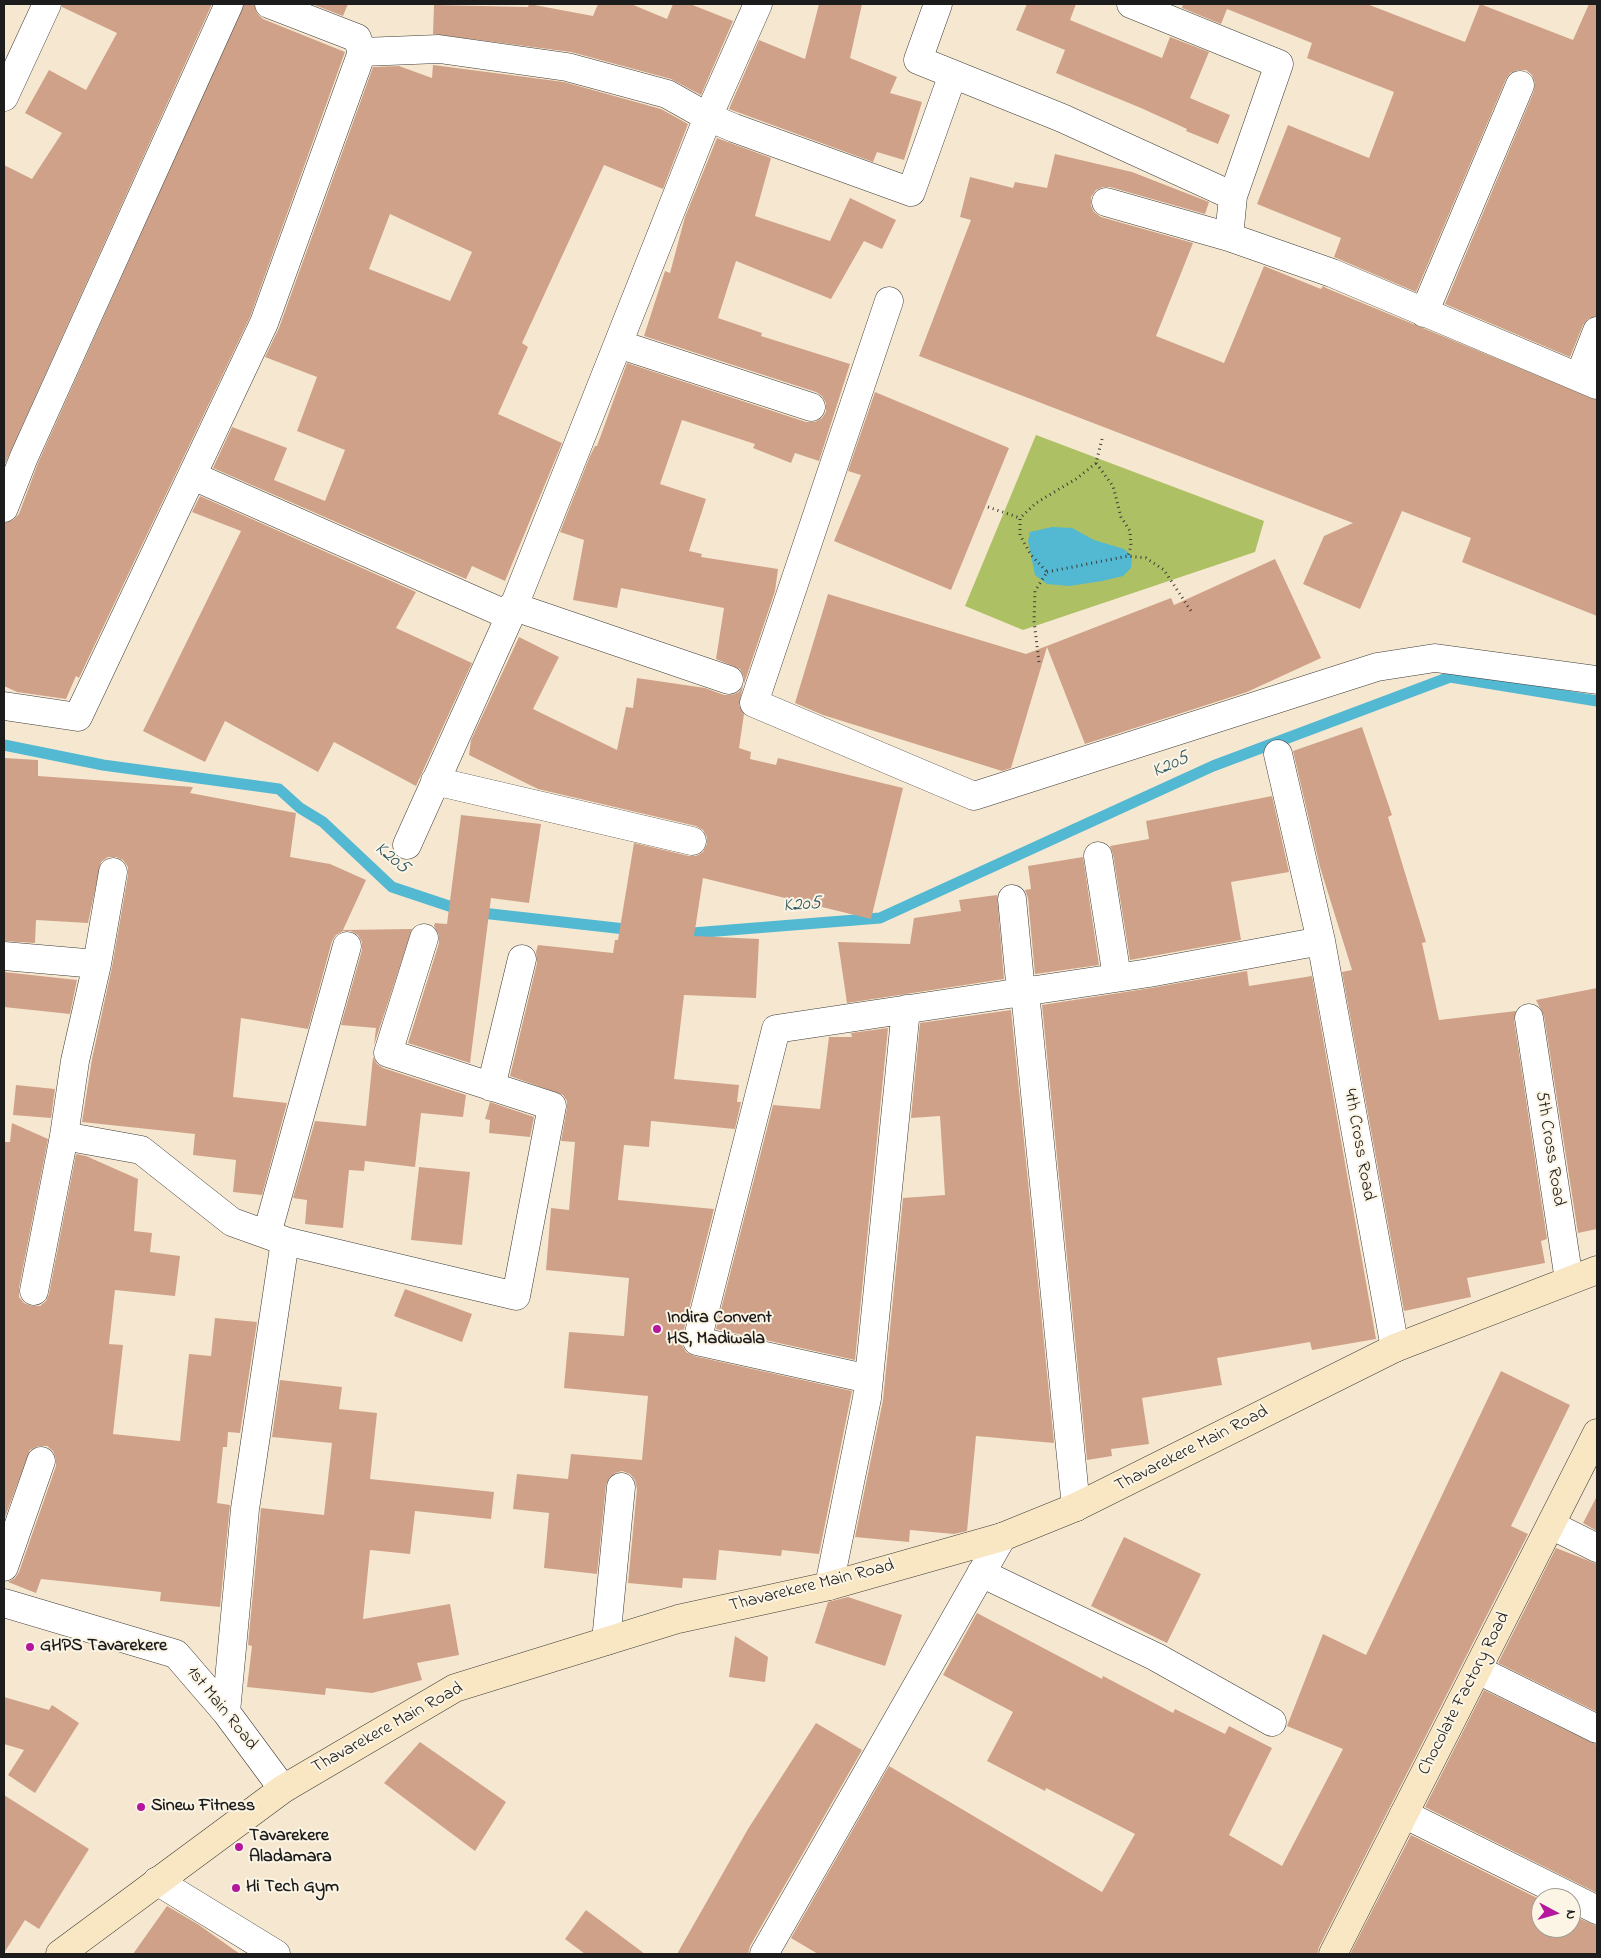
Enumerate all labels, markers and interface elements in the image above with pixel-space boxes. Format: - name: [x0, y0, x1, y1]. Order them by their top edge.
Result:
- water label: K205: [1149, 748, 1193, 784]
- water label: K205: [369, 838, 413, 880]
- water label: K205: [782, 893, 822, 919]
- street label: 4th Cross Road: [1338, 1087, 1378, 1203]
- street label: 5th Cross Road: [1529, 1090, 1569, 1208]
- place label: Indira Convent HS, Madiwala: [667, 1308, 772, 1350]
- marker: Indira Convent HS, Madiwala: [651, 1323, 663, 1335]
- street label: Thavarekere Main Road: [1112, 1402, 1272, 1498]
- street label: Thavarekere Main Road: [727, 1556, 897, 1618]
- street label: Chocolate Factory Road: [1415, 1609, 1515, 1779]
- place label: GHPS Tavarekere: [40, 1636, 167, 1658]
- marker: GHPS Tavarekere: [24, 1641, 36, 1653]
- street label: 1st Main Road: [181, 1663, 261, 1755]
- street label: Thavarekere Main Road: [309, 1678, 467, 1780]
- place label: Sinew Fitness: [151, 1796, 255, 1818]
- marker: Sinew Fitness: [135, 1801, 147, 1813]
- place label: Tavarekere Aladamara: [249, 1826, 332, 1868]
- marker: Tavarekere Aladamara: [233, 1841, 245, 1853]
- place label: Hi Tech Gym: [246, 1877, 339, 1899]
- marker: Hi Tech Gym: [230, 1882, 242, 1894]
- north arrow: [1531, 1888, 1581, 1938]
- text: N: [1559, 1909, 1581, 1920]

